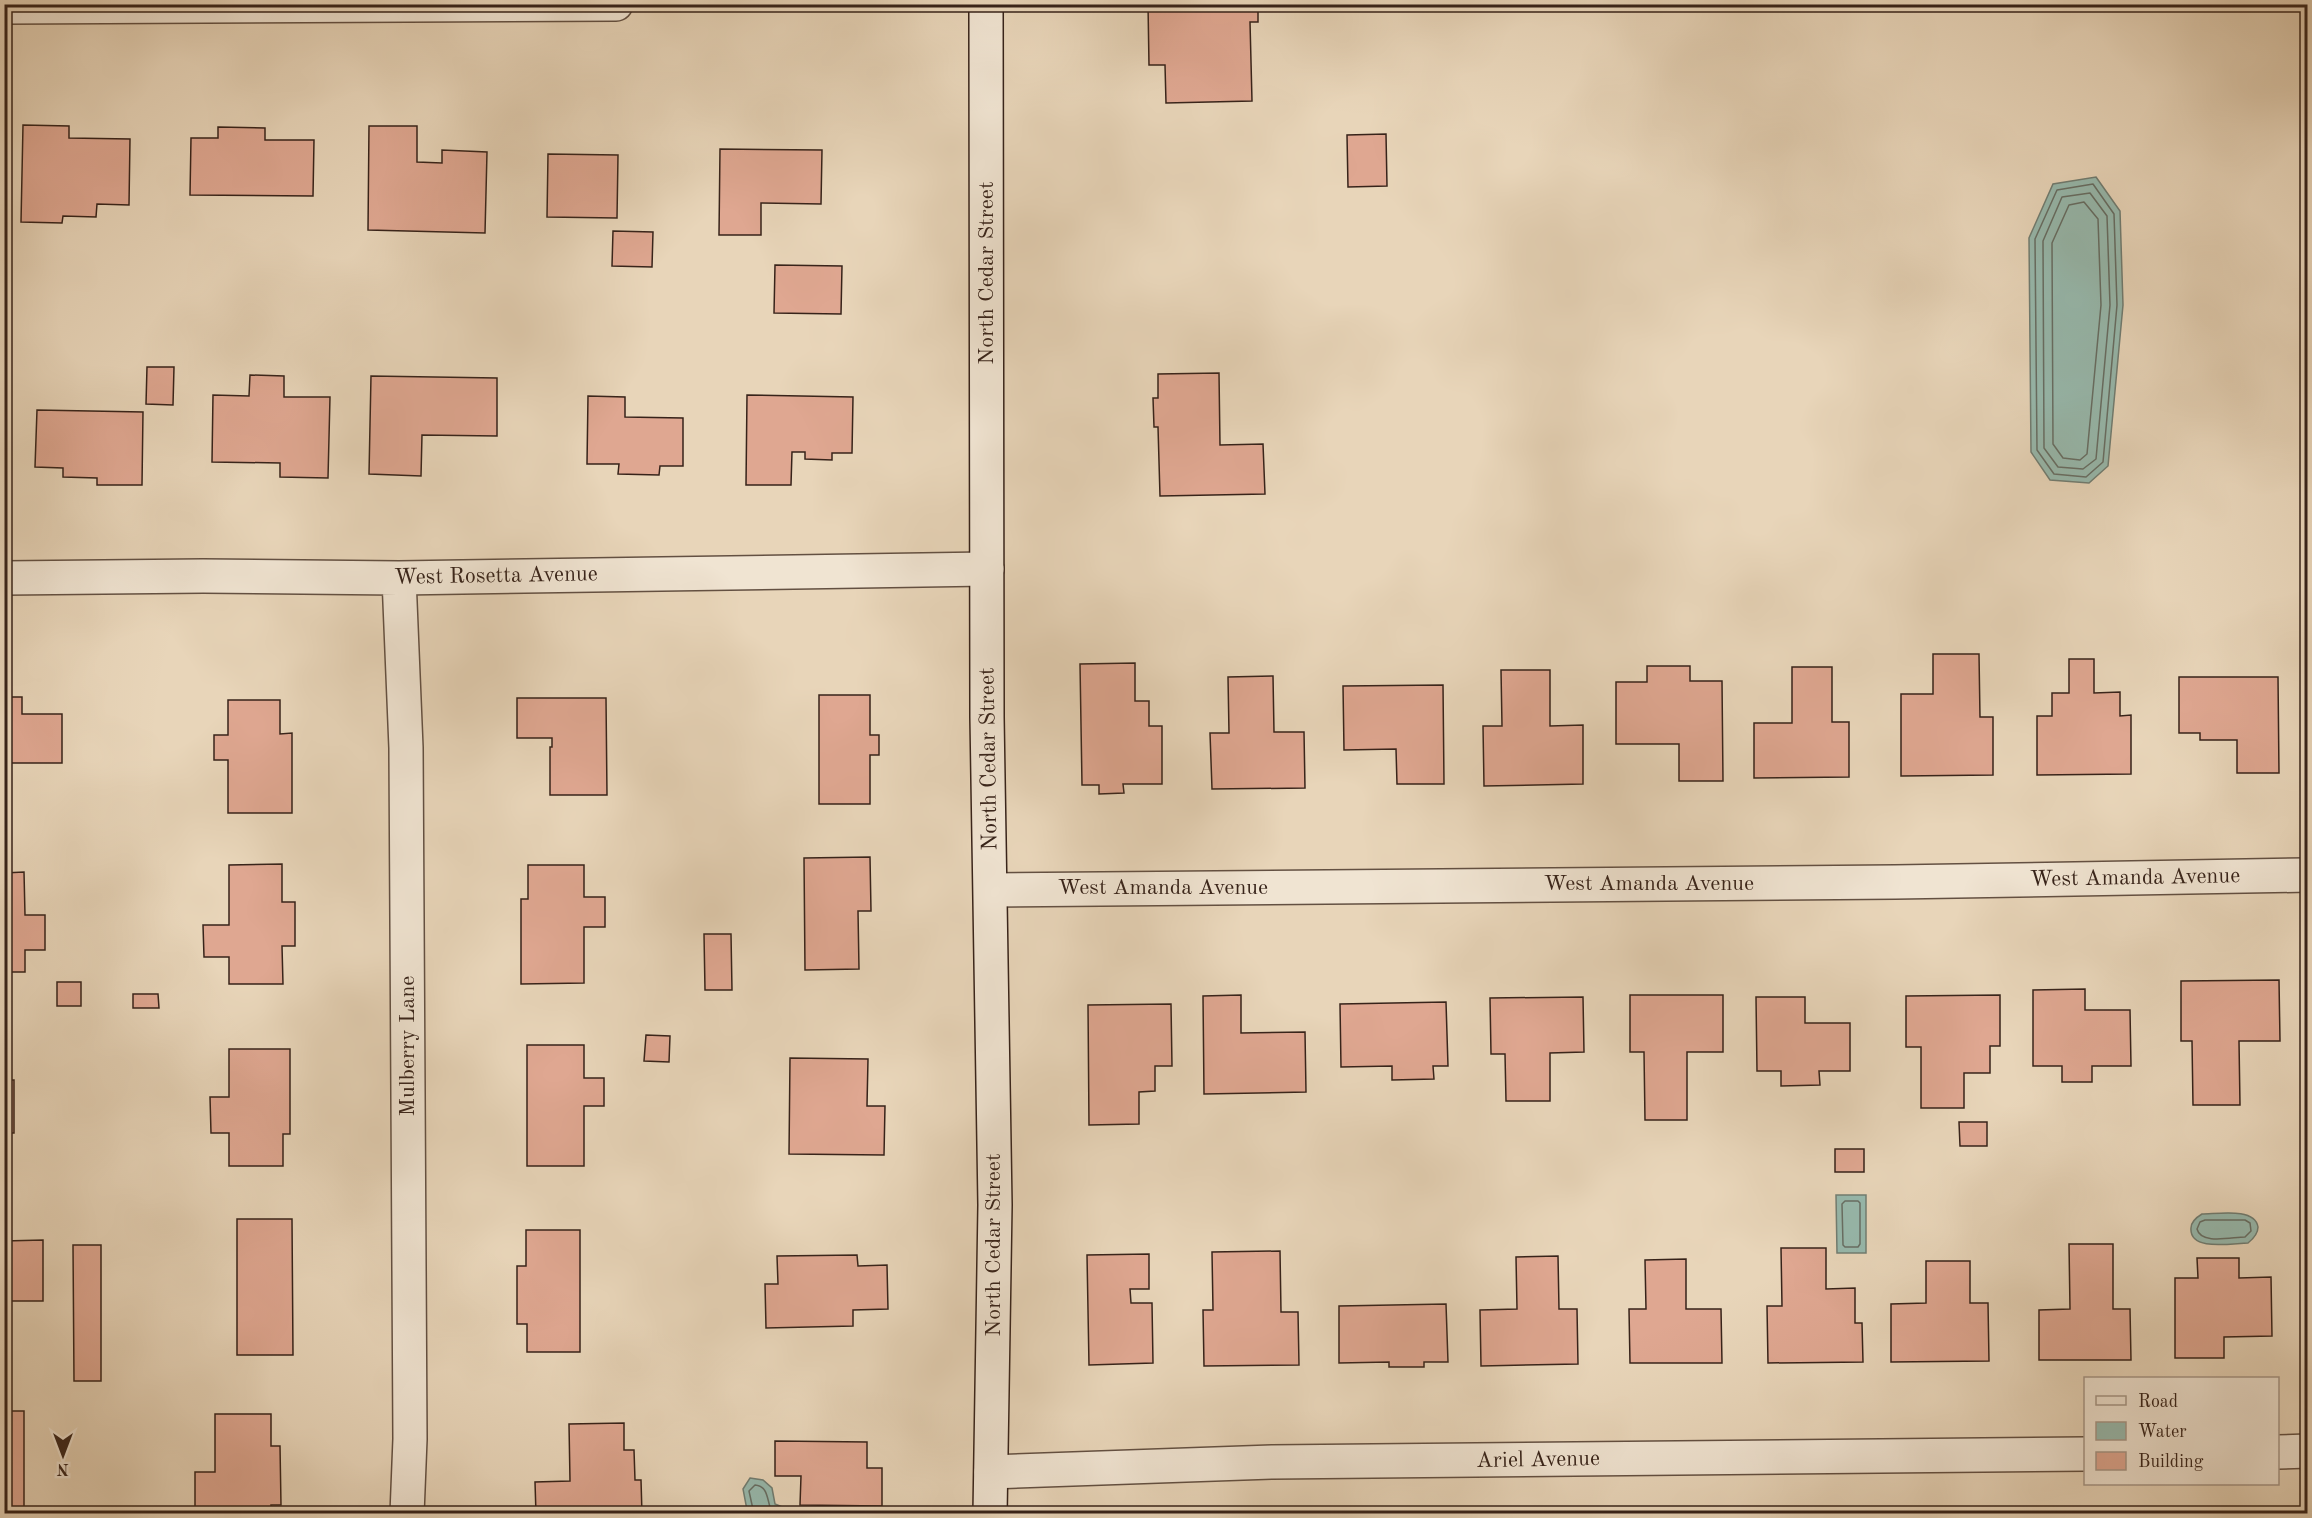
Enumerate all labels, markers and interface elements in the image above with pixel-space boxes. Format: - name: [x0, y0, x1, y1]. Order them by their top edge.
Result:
- street label: North Cedar Street: [976, 181, 998, 365]
- street label: West Rosetta Avenue: [394, 563, 598, 589]
- street label: North Cedar Street: [976, 667, 1002, 851]
- street label: West Amanda Avenue: [2030, 865, 2240, 891]
- street label: West Amanda Avenue: [1544, 873, 1754, 895]
- street label: West Amanda Avenue: [1058, 877, 1268, 899]
- street label: Mulberry Lane: [397, 976, 419, 1116]
- street label: North Cedar Street: [983, 1153, 1005, 1337]
- legend: [2084, 1377, 2279, 1485]
- text: Road: [2138, 1393, 2178, 1411]
- text: Water: [2138, 1423, 2187, 1441]
- north arrow: [33, 1425, 93, 1485]
- street label: Ariel Avenue: [1476, 1448, 1600, 1472]
- text: Building: [2138, 1453, 2204, 1471]
- text: N: [56, 1460, 69, 1476]

